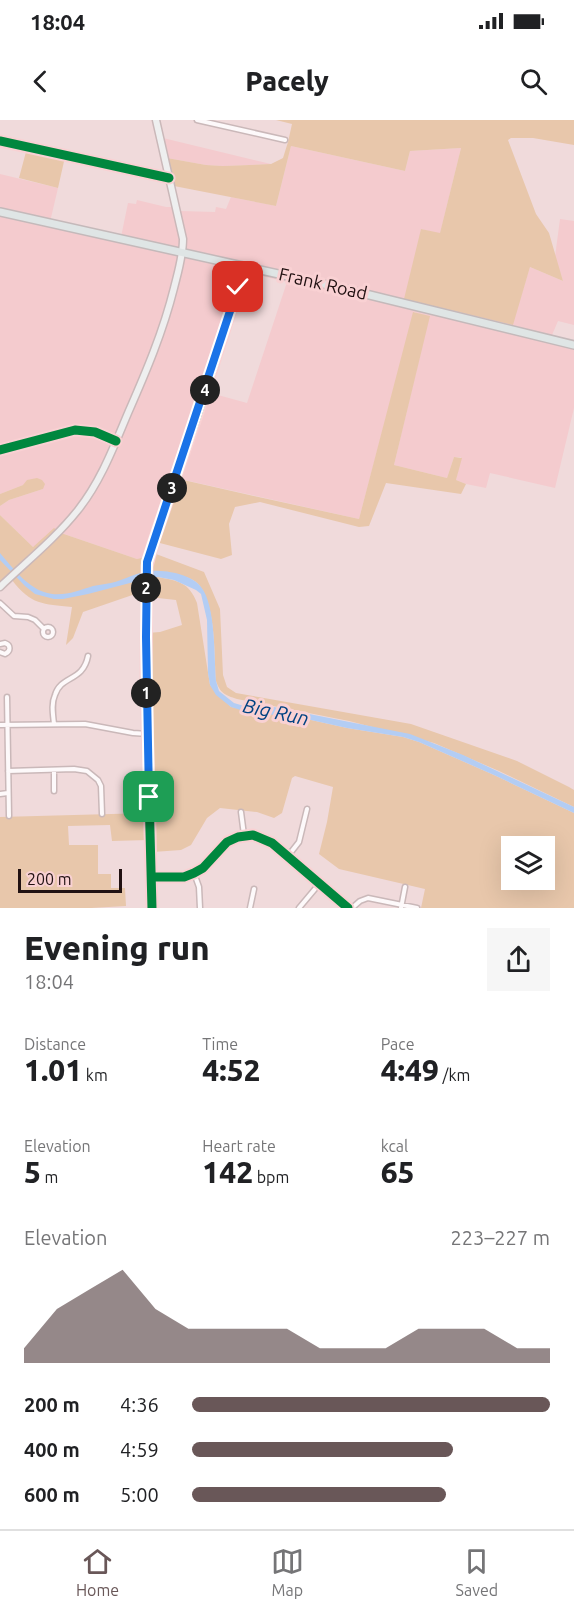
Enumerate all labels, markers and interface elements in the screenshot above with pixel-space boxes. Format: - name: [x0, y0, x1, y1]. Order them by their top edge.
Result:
- text: 18:04: [30, 9, 85, 34]
- icon: back: [24, 65, 57, 98]
- icon: search: [517, 65, 550, 98]
- text: Pacely: [245, 66, 329, 96]
- pin: [212, 261, 263, 312]
- street label: Frank Road: [277, 263, 369, 303]
- icon: check: [221, 270, 254, 303]
- pin: 4: [190, 375, 220, 405]
- text: 4: [200, 381, 210, 399]
- pin: 3: [157, 473, 187, 503]
- text: 3: [167, 479, 177, 497]
- pin: 2: [131, 573, 161, 603]
- text: 2: [141, 579, 151, 597]
- pin: 1: [131, 678, 161, 708]
- text: 1: [141, 684, 151, 702]
- water label: Big Run: [241, 693, 311, 730]
- pin: [123, 771, 174, 822]
- icon: arrive: [132, 780, 165, 813]
- map controls: [501, 836, 555, 890]
- button: layers: [501, 836, 555, 890]
- scale bar: [18, 866, 122, 893]
- text: 200 m: [27, 870, 72, 888]
- button: share: [487, 928, 550, 991]
- text: Evening run: [24, 929, 210, 966]
- text: 18:04: [24, 970, 74, 993]
- text: Distance: [24, 1035, 86, 1053]
- text: Time: [202, 1035, 238, 1053]
- text: Pace: [381, 1035, 415, 1053]
- text: 1.01: [24, 1053, 82, 1087]
- text: 4:52: [202, 1053, 260, 1087]
- text: 4:49: [381, 1053, 439, 1087]
- text: km: [82, 1066, 108, 1084]
- text: /km: [439, 1066, 470, 1084]
- text: Elevation: [24, 1137, 91, 1155]
- text: Heart rate: [202, 1137, 276, 1155]
- text: kcal: [381, 1137, 408, 1155]
- text: 5: [24, 1155, 41, 1189]
- text: 142: [202, 1155, 253, 1189]
- text: 65: [381, 1155, 415, 1189]
- text: m: [41, 1168, 58, 1186]
- text: bpm: [253, 1168, 289, 1186]
- text: Elevation: [24, 1226, 107, 1249]
- text: 223–227 m: [451, 1226, 550, 1249]
- text: 200 m: [24, 1393, 80, 1416]
- text: 4:36: [120, 1393, 159, 1416]
- text: 400 m: [24, 1438, 80, 1461]
- text: 4:59: [120, 1438, 159, 1461]
- text: 600 m: [24, 1483, 80, 1506]
- text: 5:00: [120, 1483, 159, 1506]
- tab: Home: [76, 1545, 119, 1599]
- tab: Map: [271, 1545, 304, 1599]
- tab: Saved: [456, 1545, 498, 1599]

